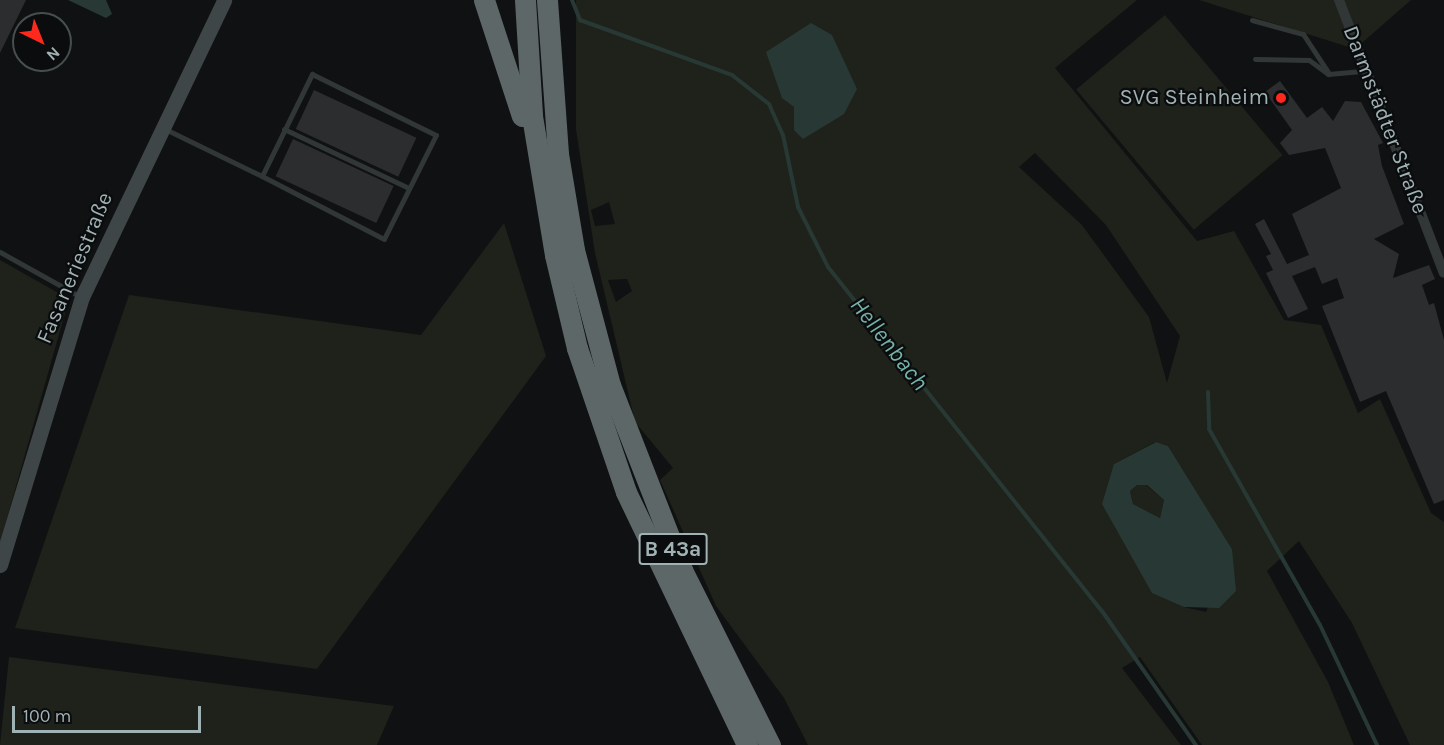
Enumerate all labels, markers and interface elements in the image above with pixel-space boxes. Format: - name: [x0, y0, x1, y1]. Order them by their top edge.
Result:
- north arrow: [12, 12, 72, 72]
- street label: Darmstädter Straße: [1337, 22, 1433, 218]
- text: N: [43, 43, 64, 65]
- place label: SVG Steinheim: [1120, 85, 1269, 111]
- marker: SVG Steinheim: [1274, 91, 1288, 105]
- street label: Fasaneriestraße: [31, 188, 119, 348]
- water label: Hellenbach: [844, 292, 934, 396]
- road number: B 43a: [638, 531, 708, 567]
- scale bar: [15, 694, 204, 732]
- text: 100 m: [23, 705, 71, 727]

